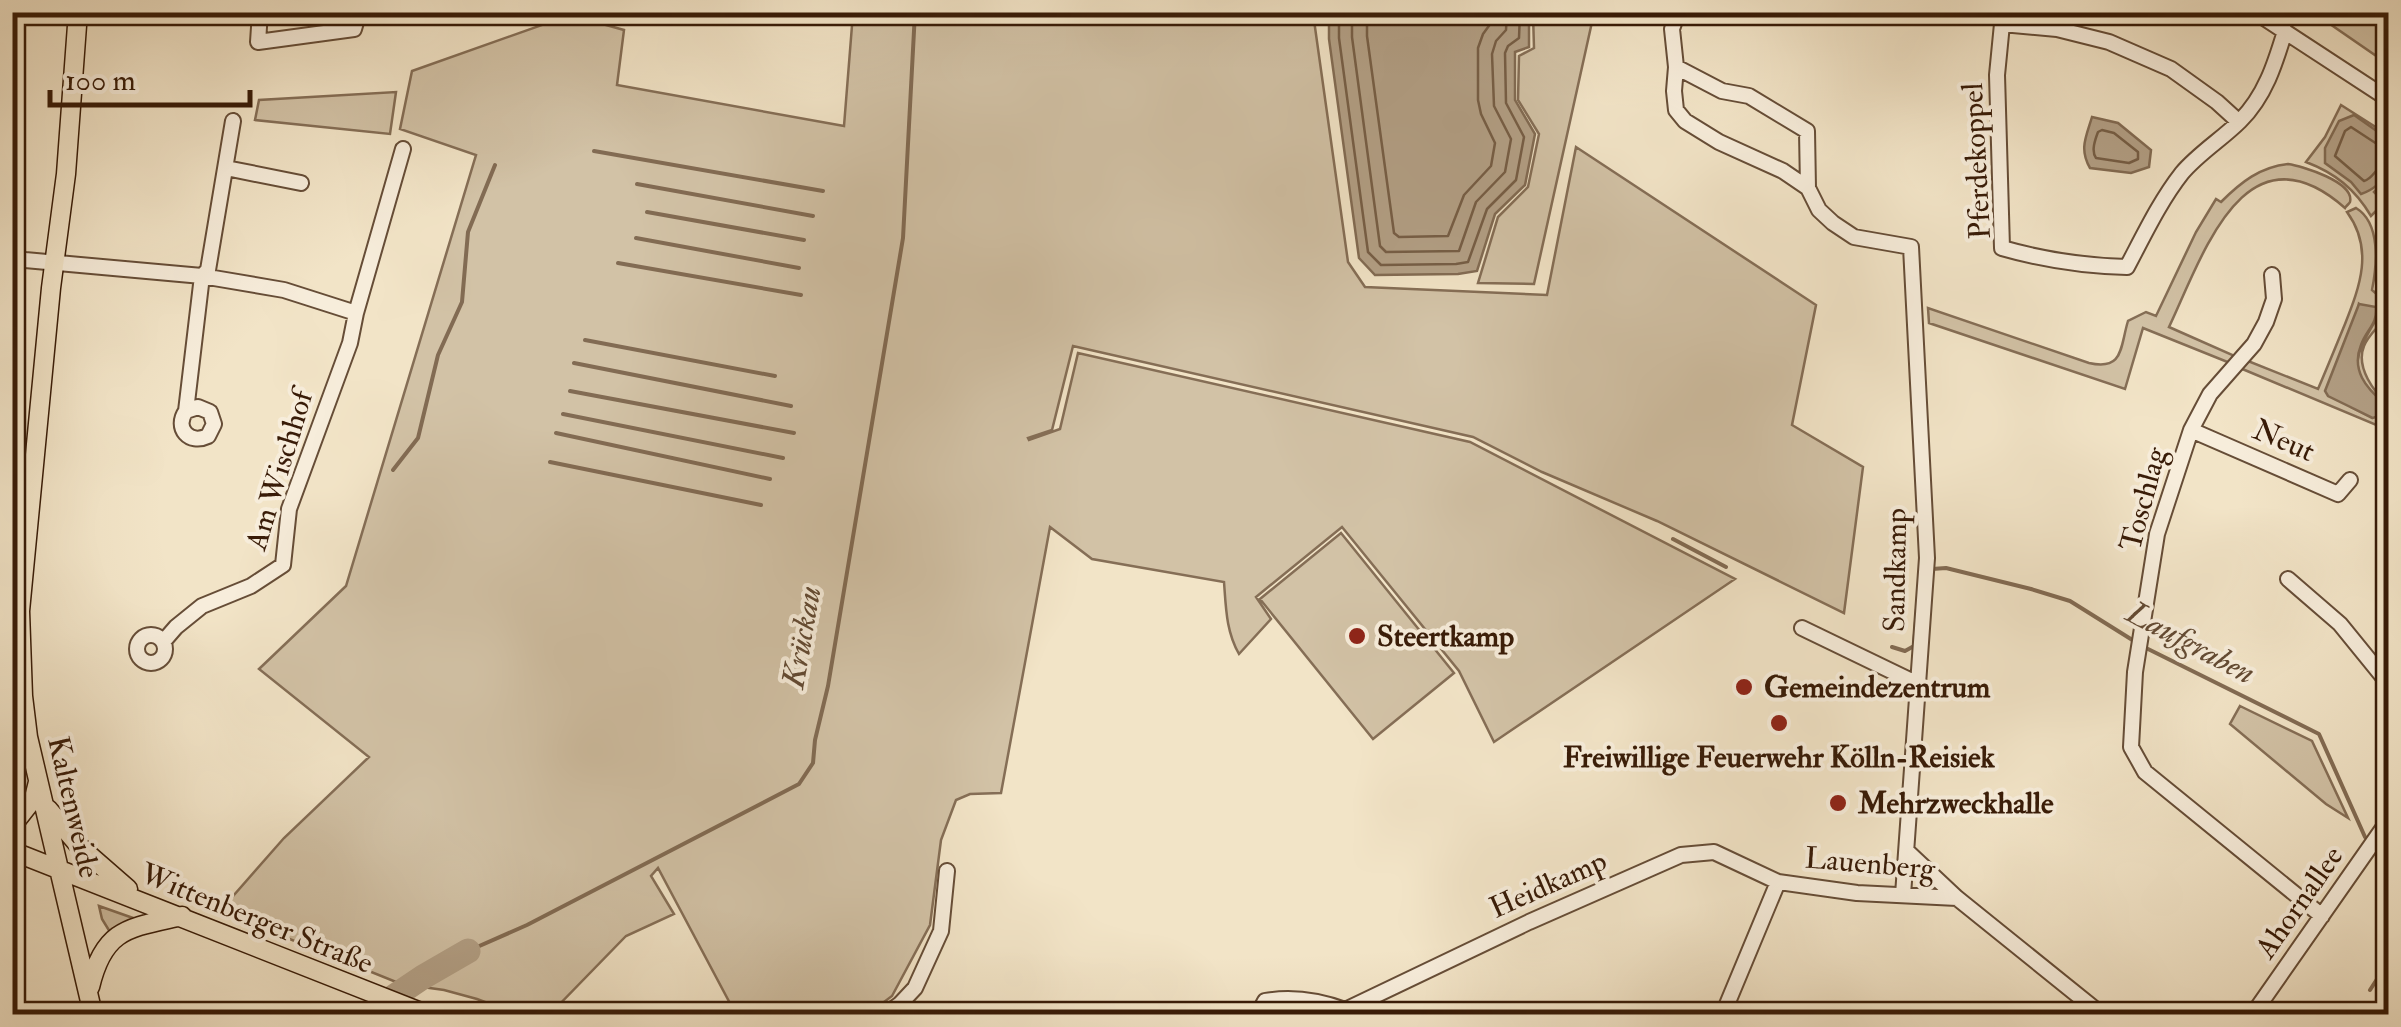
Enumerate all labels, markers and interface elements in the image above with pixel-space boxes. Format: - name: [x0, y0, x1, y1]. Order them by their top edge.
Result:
- scale bar: [50, 45, 250, 107]
- text: 100 m: [65, 62, 136, 99]
- street label: Pferdekoppel: [1954, 81, 1999, 240]
- street label: Am Wischhof: [237, 382, 323, 555]
- street label: Neut: [2247, 411, 2321, 470]
- street label: Toschlag: [2112, 442, 2175, 555]
- street label: Sandkamp: [1876, 508, 1915, 632]
- water label: Krückau: [773, 583, 831, 693]
- water label: Laufgraben: [2118, 591, 2262, 693]
- place label: Steertkamp: [1377, 618, 1514, 655]
- marker: Steertkamp: [1346, 625, 1368, 647]
- place label: Gemeindezentrum: [1764, 669, 1991, 706]
- marker: Gemeindezentrum: [1733, 676, 1755, 698]
- marker: Freiwillige Feuerwehr Kölln-Reisiek: [1768, 712, 1790, 734]
- street label: Kaltenweide: [39, 733, 108, 881]
- place label: Freiwillige Feuerwehr Kölln-Reisiek: [1563, 739, 1996, 776]
- place label: Mehrzweckhalle: [1857, 785, 2054, 822]
- marker: Mehrzweckhalle: [1827, 792, 1849, 814]
- street label: Lauenberg: [1803, 839, 1938, 888]
- street label: Ahornallee: [2247, 839, 2351, 966]
- street label: Heidkamp: [1484, 842, 1612, 927]
- street label: Wittenberger Straße: [134, 855, 378, 982]

